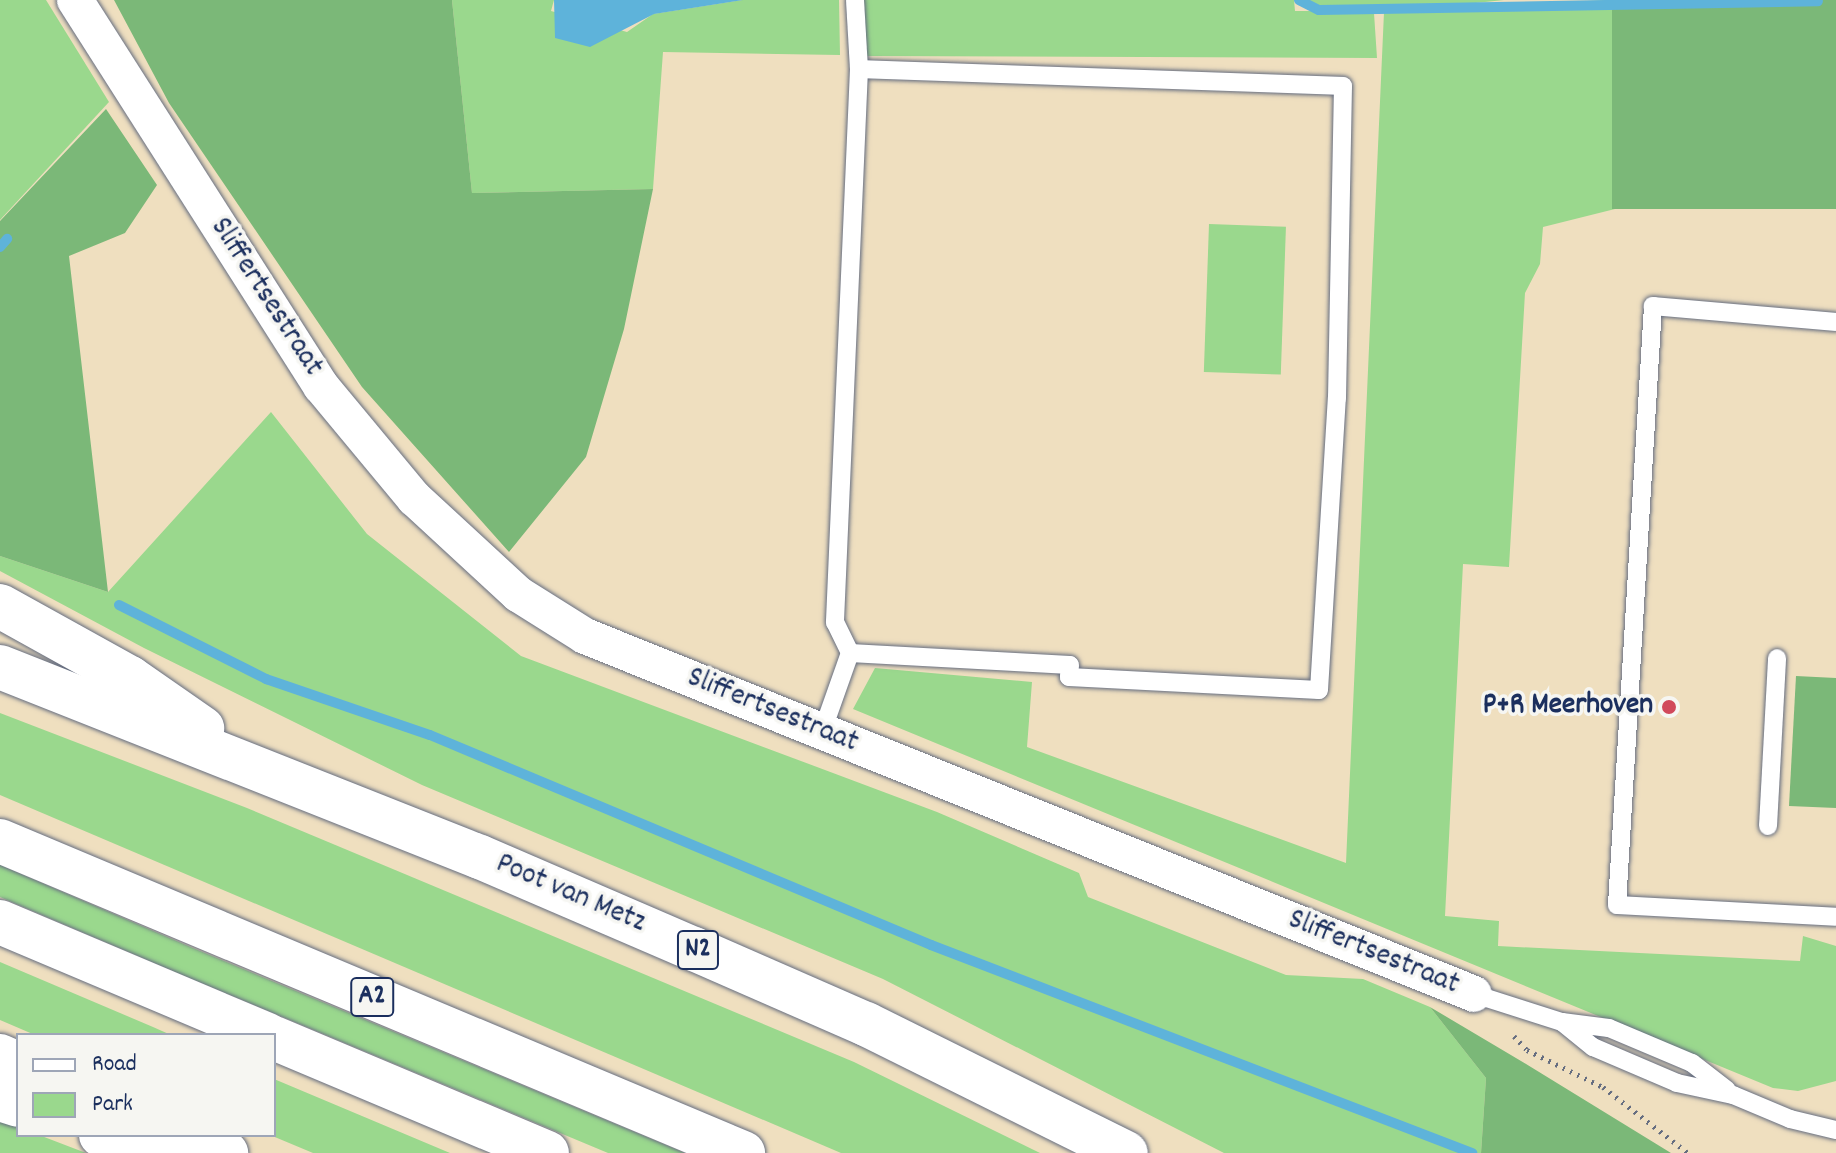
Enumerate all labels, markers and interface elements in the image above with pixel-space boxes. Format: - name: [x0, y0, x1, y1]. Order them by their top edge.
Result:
- street label: Sliffertsestraat: [200, 212, 330, 384]
- street label: Sliffertsestraat: [681, 661, 863, 763]
- place label: P+R Meerhoven: [1483, 689, 1653, 725]
- marker: P+R Meerhoven: [1660, 698, 1678, 716]
- street label: Poot van Metz: [490, 847, 650, 943]
- street label: Sliffertsestraat: [1282, 903, 1464, 1005]
- road number: N2: [676, 926, 720, 974]
- road number: A2: [350, 973, 394, 1021]
- legend: [16, 1033, 276, 1137]
- text: Road: [92, 1048, 137, 1082]
- text: Park: [92, 1088, 133, 1122]

